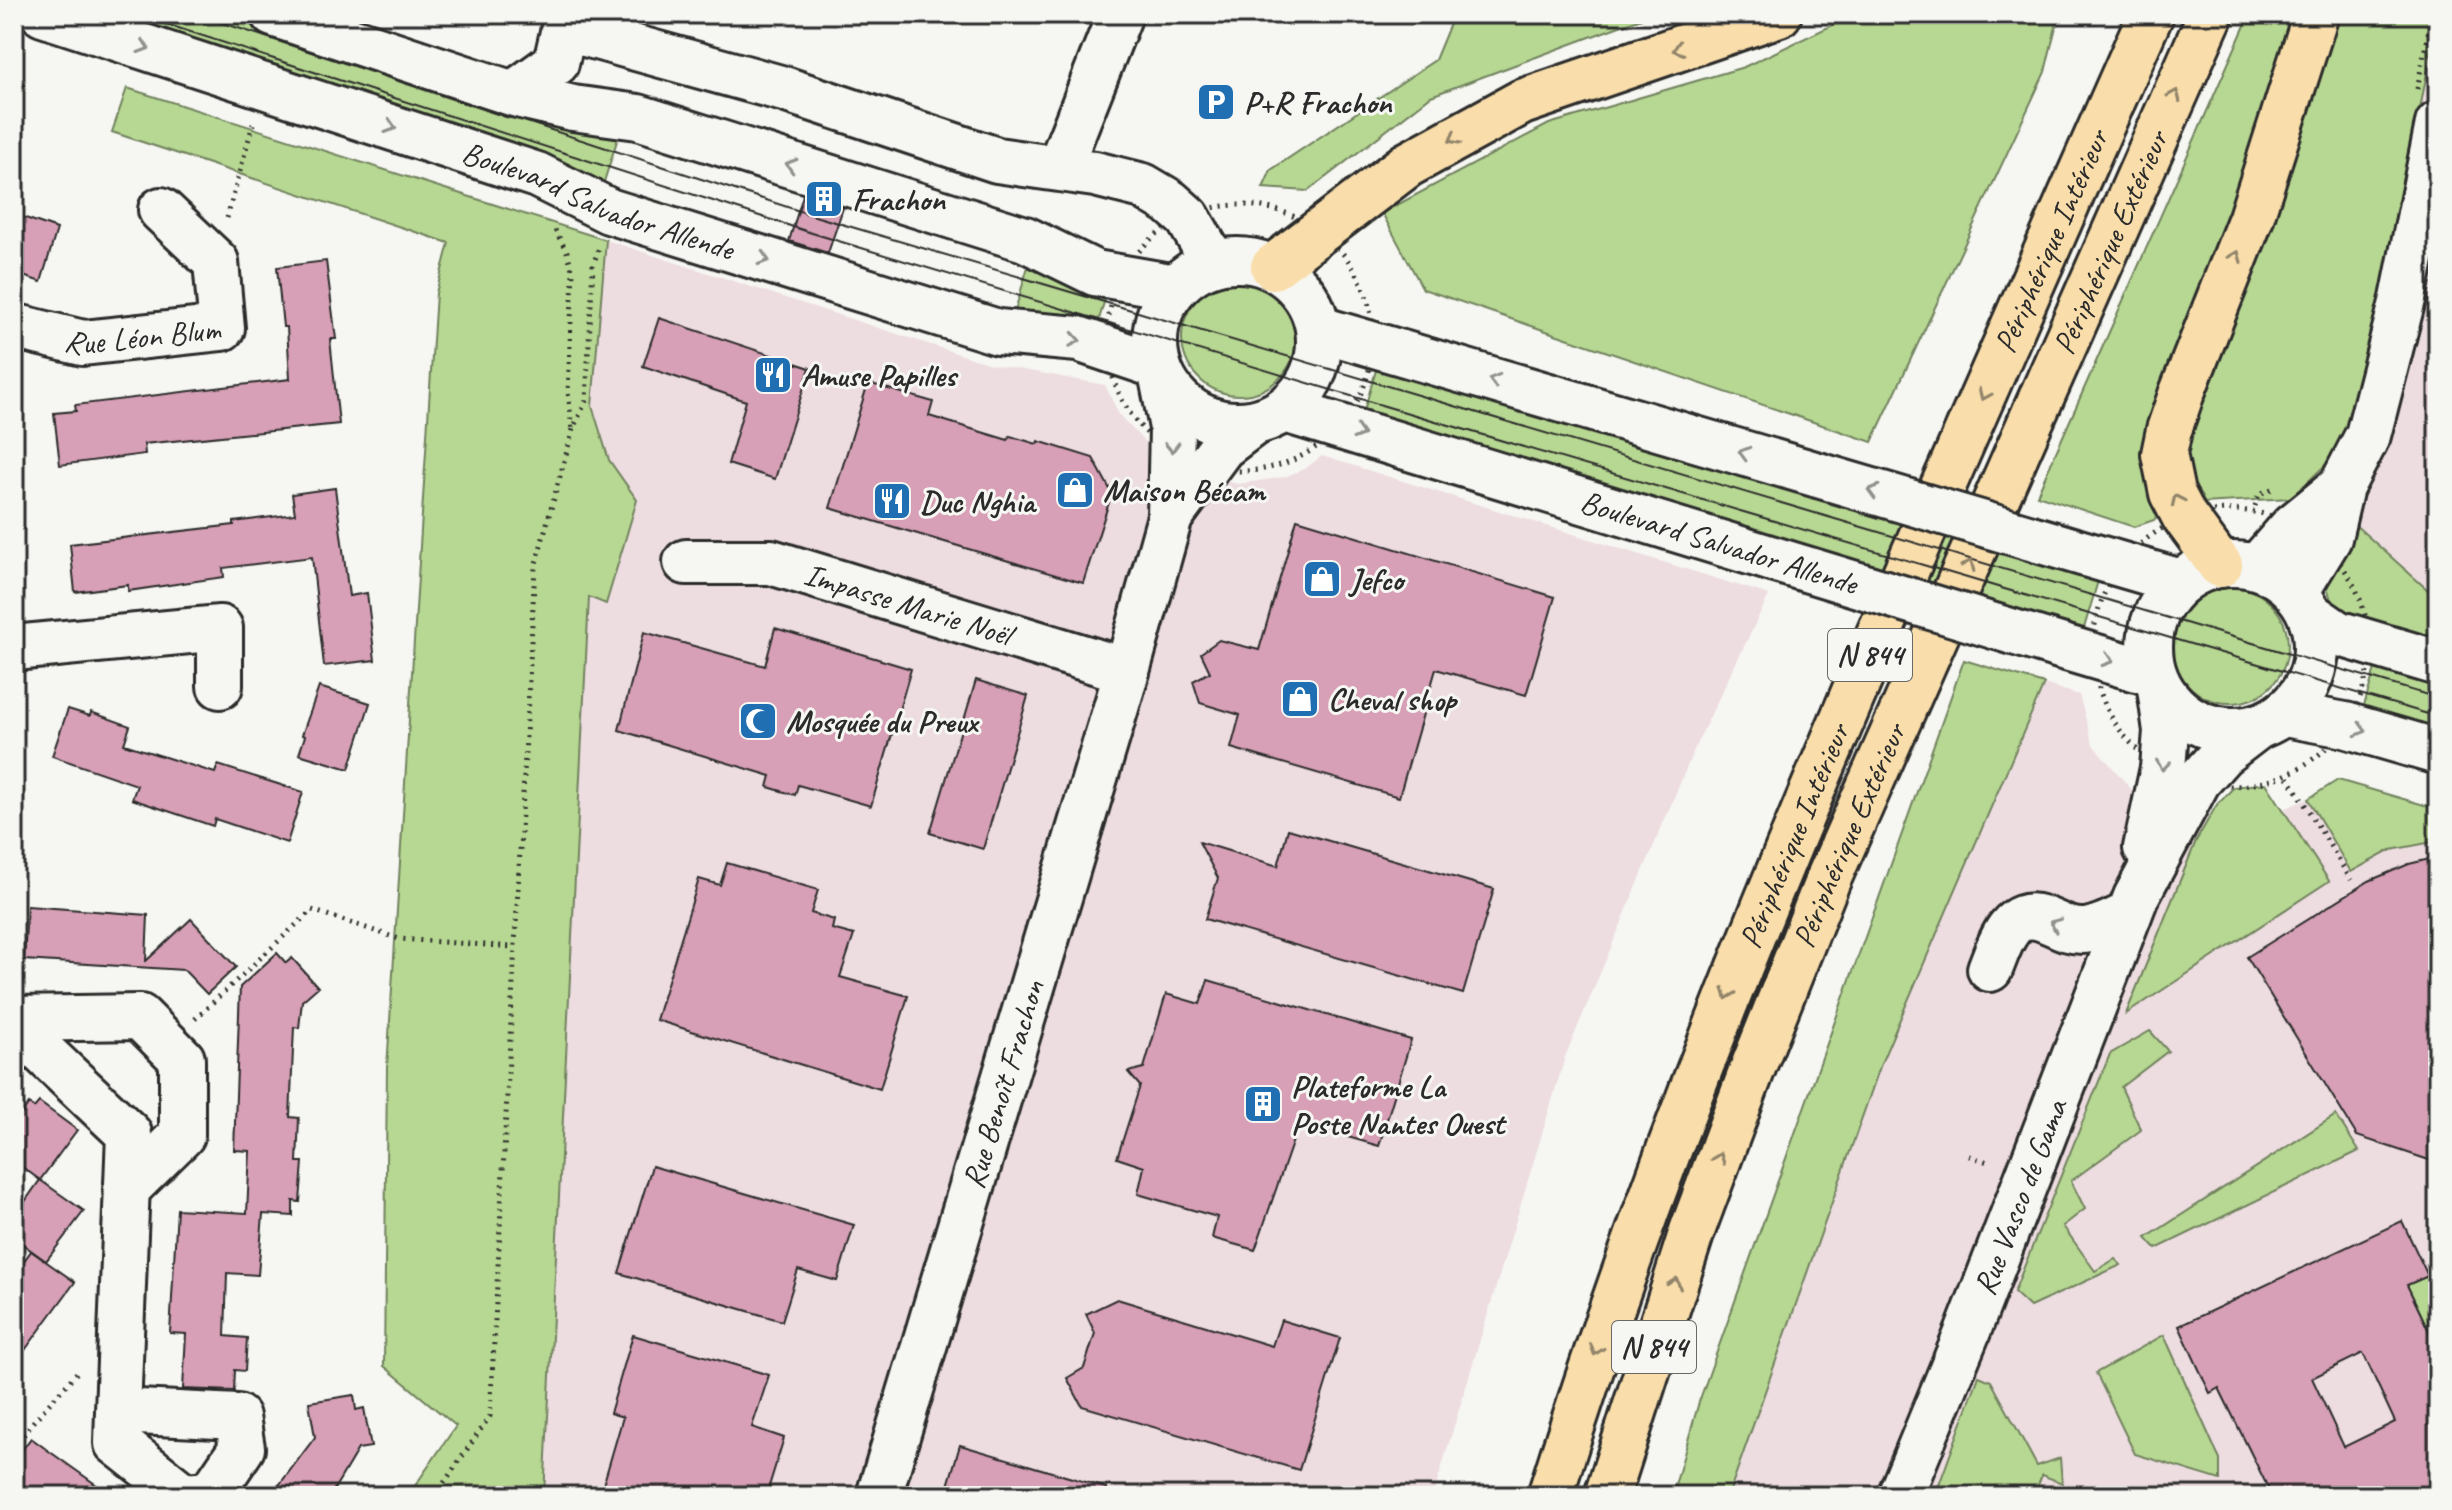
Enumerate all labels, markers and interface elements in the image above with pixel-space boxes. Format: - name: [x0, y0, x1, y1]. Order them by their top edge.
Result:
- one-way arrow: [136, 37, 150, 53]
- one-way arrow: [1672, 39, 1686, 55]
- parking icon: P+R Frachon: [1195, 81, 1237, 123]
- place label: P+R Frachon: [1244, 82, 1393, 123]
- one-way arrow: [2165, 89, 2181, 104]
- one-way arrow: [384, 118, 398, 134]
- street label: Périphérique Intérieur: [1984, 121, 2119, 359]
- street label: Périphérique Extérieur: [2043, 122, 2179, 361]
- one-way arrow: [1447, 130, 1462, 145]
- street label: Boulevard Salvador Allende: [457, 132, 741, 270]
- one-way arrow: [785, 158, 798, 174]
- building icon: Frachon: [803, 178, 845, 220]
- place label: Frachon: [852, 179, 946, 220]
- one-way arrow: [756, 250, 770, 266]
- one-way arrow: [2226, 250, 2243, 264]
- street label: Rue Léon Blum: [61, 308, 224, 364]
- one-way arrow: [1069, 331, 1082, 348]
- restaurant icon: Amuse Papilles: [752, 354, 794, 396]
- place label: Amuse Papilles: [801, 355, 959, 396]
- one-way arrow: [1488, 373, 1502, 389]
- one-way arrow: [1977, 387, 1993, 401]
- one-way arrow: [1352, 424, 1366, 440]
- one-way arrow: [1163, 441, 1181, 454]
- one-way arrow: [1737, 446, 1751, 462]
- shop icon: Maison Bécam: [1054, 469, 1096, 511]
- place label: Maison Bécam: [1103, 470, 1267, 511]
- restaurant icon: Duc Nghia: [871, 480, 913, 522]
- place label: Duc Nghia: [920, 481, 1037, 522]
- street label: Boulevard Salvador Allende: [1575, 481, 1865, 605]
- one-way arrow: [1866, 484, 1880, 500]
- one-way arrow: [2171, 494, 2187, 509]
- street label: Impasse Marie Noël: [799, 553, 1021, 657]
- shop icon: Jefco: [1301, 558, 1343, 600]
- one-way arrow: [1960, 558, 1976, 573]
- place label: Jefco: [1348, 559, 1407, 600]
- road number: N 844: [1828, 629, 1912, 681]
- one-way arrow: [2101, 651, 2115, 667]
- shop icon: Cheval shop: [1279, 678, 1321, 720]
- place label: Cheval shop: [1328, 679, 1459, 720]
- mosque icon: Mosquée du Preux: [737, 700, 779, 742]
- place label: Mosquée du Preux: [786, 701, 980, 742]
- street label: Périphérique Intérieur: [1730, 715, 1860, 954]
- street label: Périphérique Extérieur: [1783, 715, 1917, 953]
- one-way arrow: [2353, 721, 2367, 737]
- one-way arrow: [2155, 758, 2172, 772]
- one-way arrow: [2049, 918, 2063, 934]
- street label: Rue Benoît Frachon: [953, 975, 1054, 1193]
- one-way arrow: [1721, 987, 1738, 1001]
- place label: Plateforme La Poste Nantes Ouest: [1291, 1066, 1507, 1144]
- building icon: Plateforme La Poste Nantes Ouest: [1242, 1083, 1284, 1125]
- street label: Rue Vasco de Gama: [1964, 1092, 2077, 1301]
- one-way arrow: [1709, 1151, 1726, 1165]
- one-way arrow: [1666, 1277, 1682, 1290]
- road number: N 844: [1612, 1321, 1696, 1373]
- one-way arrow: [1590, 1343, 1606, 1357]

